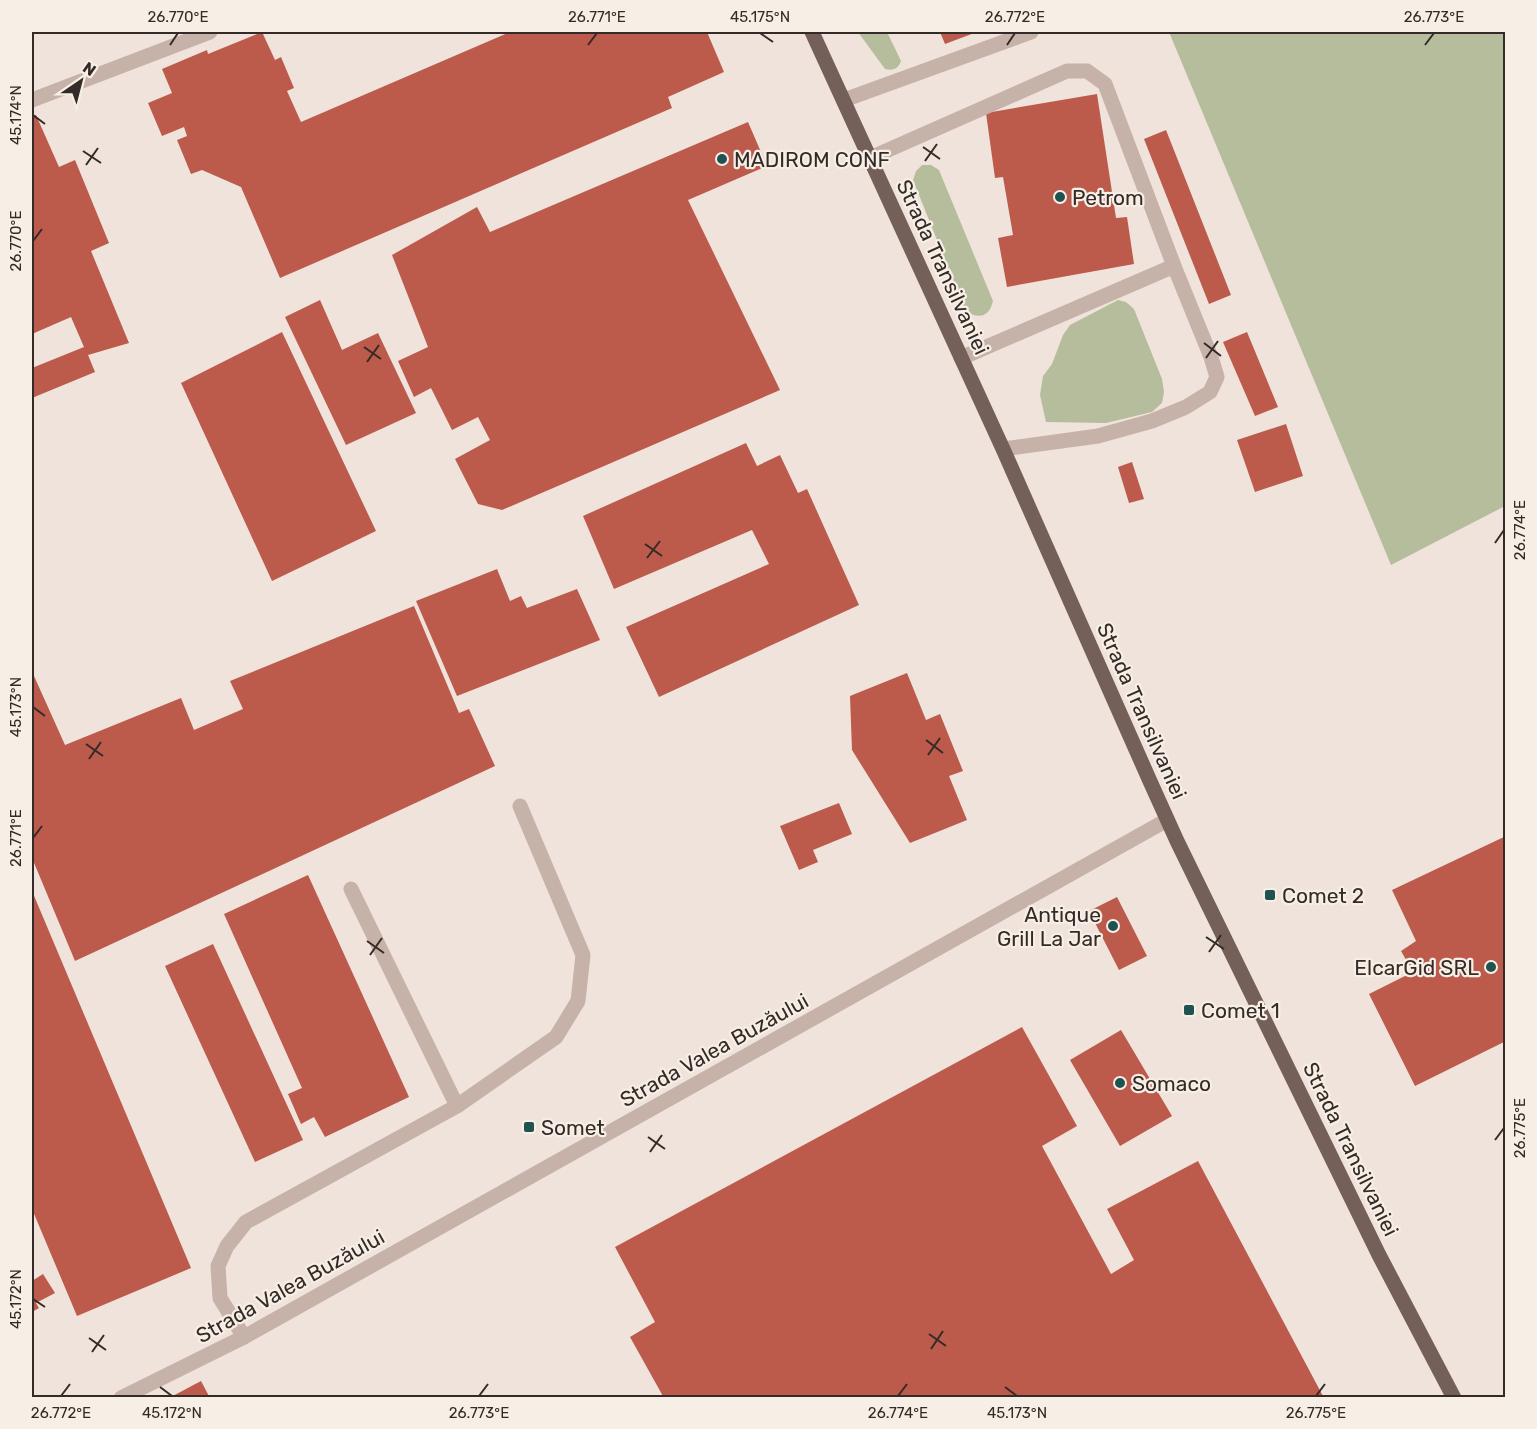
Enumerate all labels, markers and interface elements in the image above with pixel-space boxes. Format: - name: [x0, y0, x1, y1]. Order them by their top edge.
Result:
- text: 26.770°E: [147, 8, 209, 26]
- text: 26.771°E: [568, 8, 626, 26]
- text: 45.175°N: [730, 8, 790, 26]
- text: 26.772°E: [985, 8, 1045, 26]
- text: 26.773°E: [1404, 8, 1464, 26]
- north arrow: [51, 51, 111, 111]
- text: N: [79, 58, 99, 80]
- text: 45.174°N: [7, 85, 25, 145]
- place label: MADIROM CONF: [734, 147, 890, 172]
- marker: MADIROM CONF: [715, 152, 729, 166]
- street label: Strada Transilvaniei: [891, 175, 995, 359]
- place label: Petrom: [1072, 185, 1144, 210]
- marker: Petrom: [1053, 190, 1067, 204]
- text: 26.770°E: [7, 210, 25, 272]
- text: 26.774°E: [1511, 500, 1529, 560]
- street label: Strada Transilvaniei: [1092, 619, 1192, 803]
- text: 45.173°N: [7, 677, 25, 737]
- text: 26.771°E: [7, 809, 25, 867]
- place label: Comet 2: [1282, 883, 1364, 908]
- marker: Comet 2: [1263, 888, 1277, 902]
- place label: Antique Grill La Jar: [997, 902, 1101, 951]
- marker: Antique Grill La Jar: [1106, 919, 1120, 933]
- place label: ElcarGid SRL: [1354, 955, 1479, 980]
- marker: ElcarGid SRL: [1484, 960, 1498, 974]
- street label: Strada Valea Buzăului: [615, 988, 813, 1112]
- place label: Comet 1: [1201, 998, 1280, 1023]
- marker: Comet 1: [1182, 1003, 1196, 1017]
- street label: Strada Transilvaniei: [1298, 1058, 1404, 1240]
- place label: Somaco: [1132, 1071, 1211, 1096]
- marker: Somaco: [1113, 1076, 1127, 1090]
- text: 26.775°E: [1511, 1098, 1529, 1158]
- place label: Somet: [541, 1115, 605, 1140]
- marker: Somet: [522, 1120, 536, 1134]
- street label: Strada Valea Buzăului: [191, 1224, 389, 1348]
- text: 45.172°N: [7, 1269, 25, 1329]
- text: 26.772°E: [31, 1404, 91, 1422]
- text: 45.172°N: [142, 1404, 202, 1422]
- text: 26.773°E: [449, 1404, 509, 1422]
- text: 26.774°E: [868, 1404, 928, 1422]
- text: 45.173°N: [987, 1404, 1047, 1422]
- text: 26.775°E: [1286, 1404, 1346, 1422]

